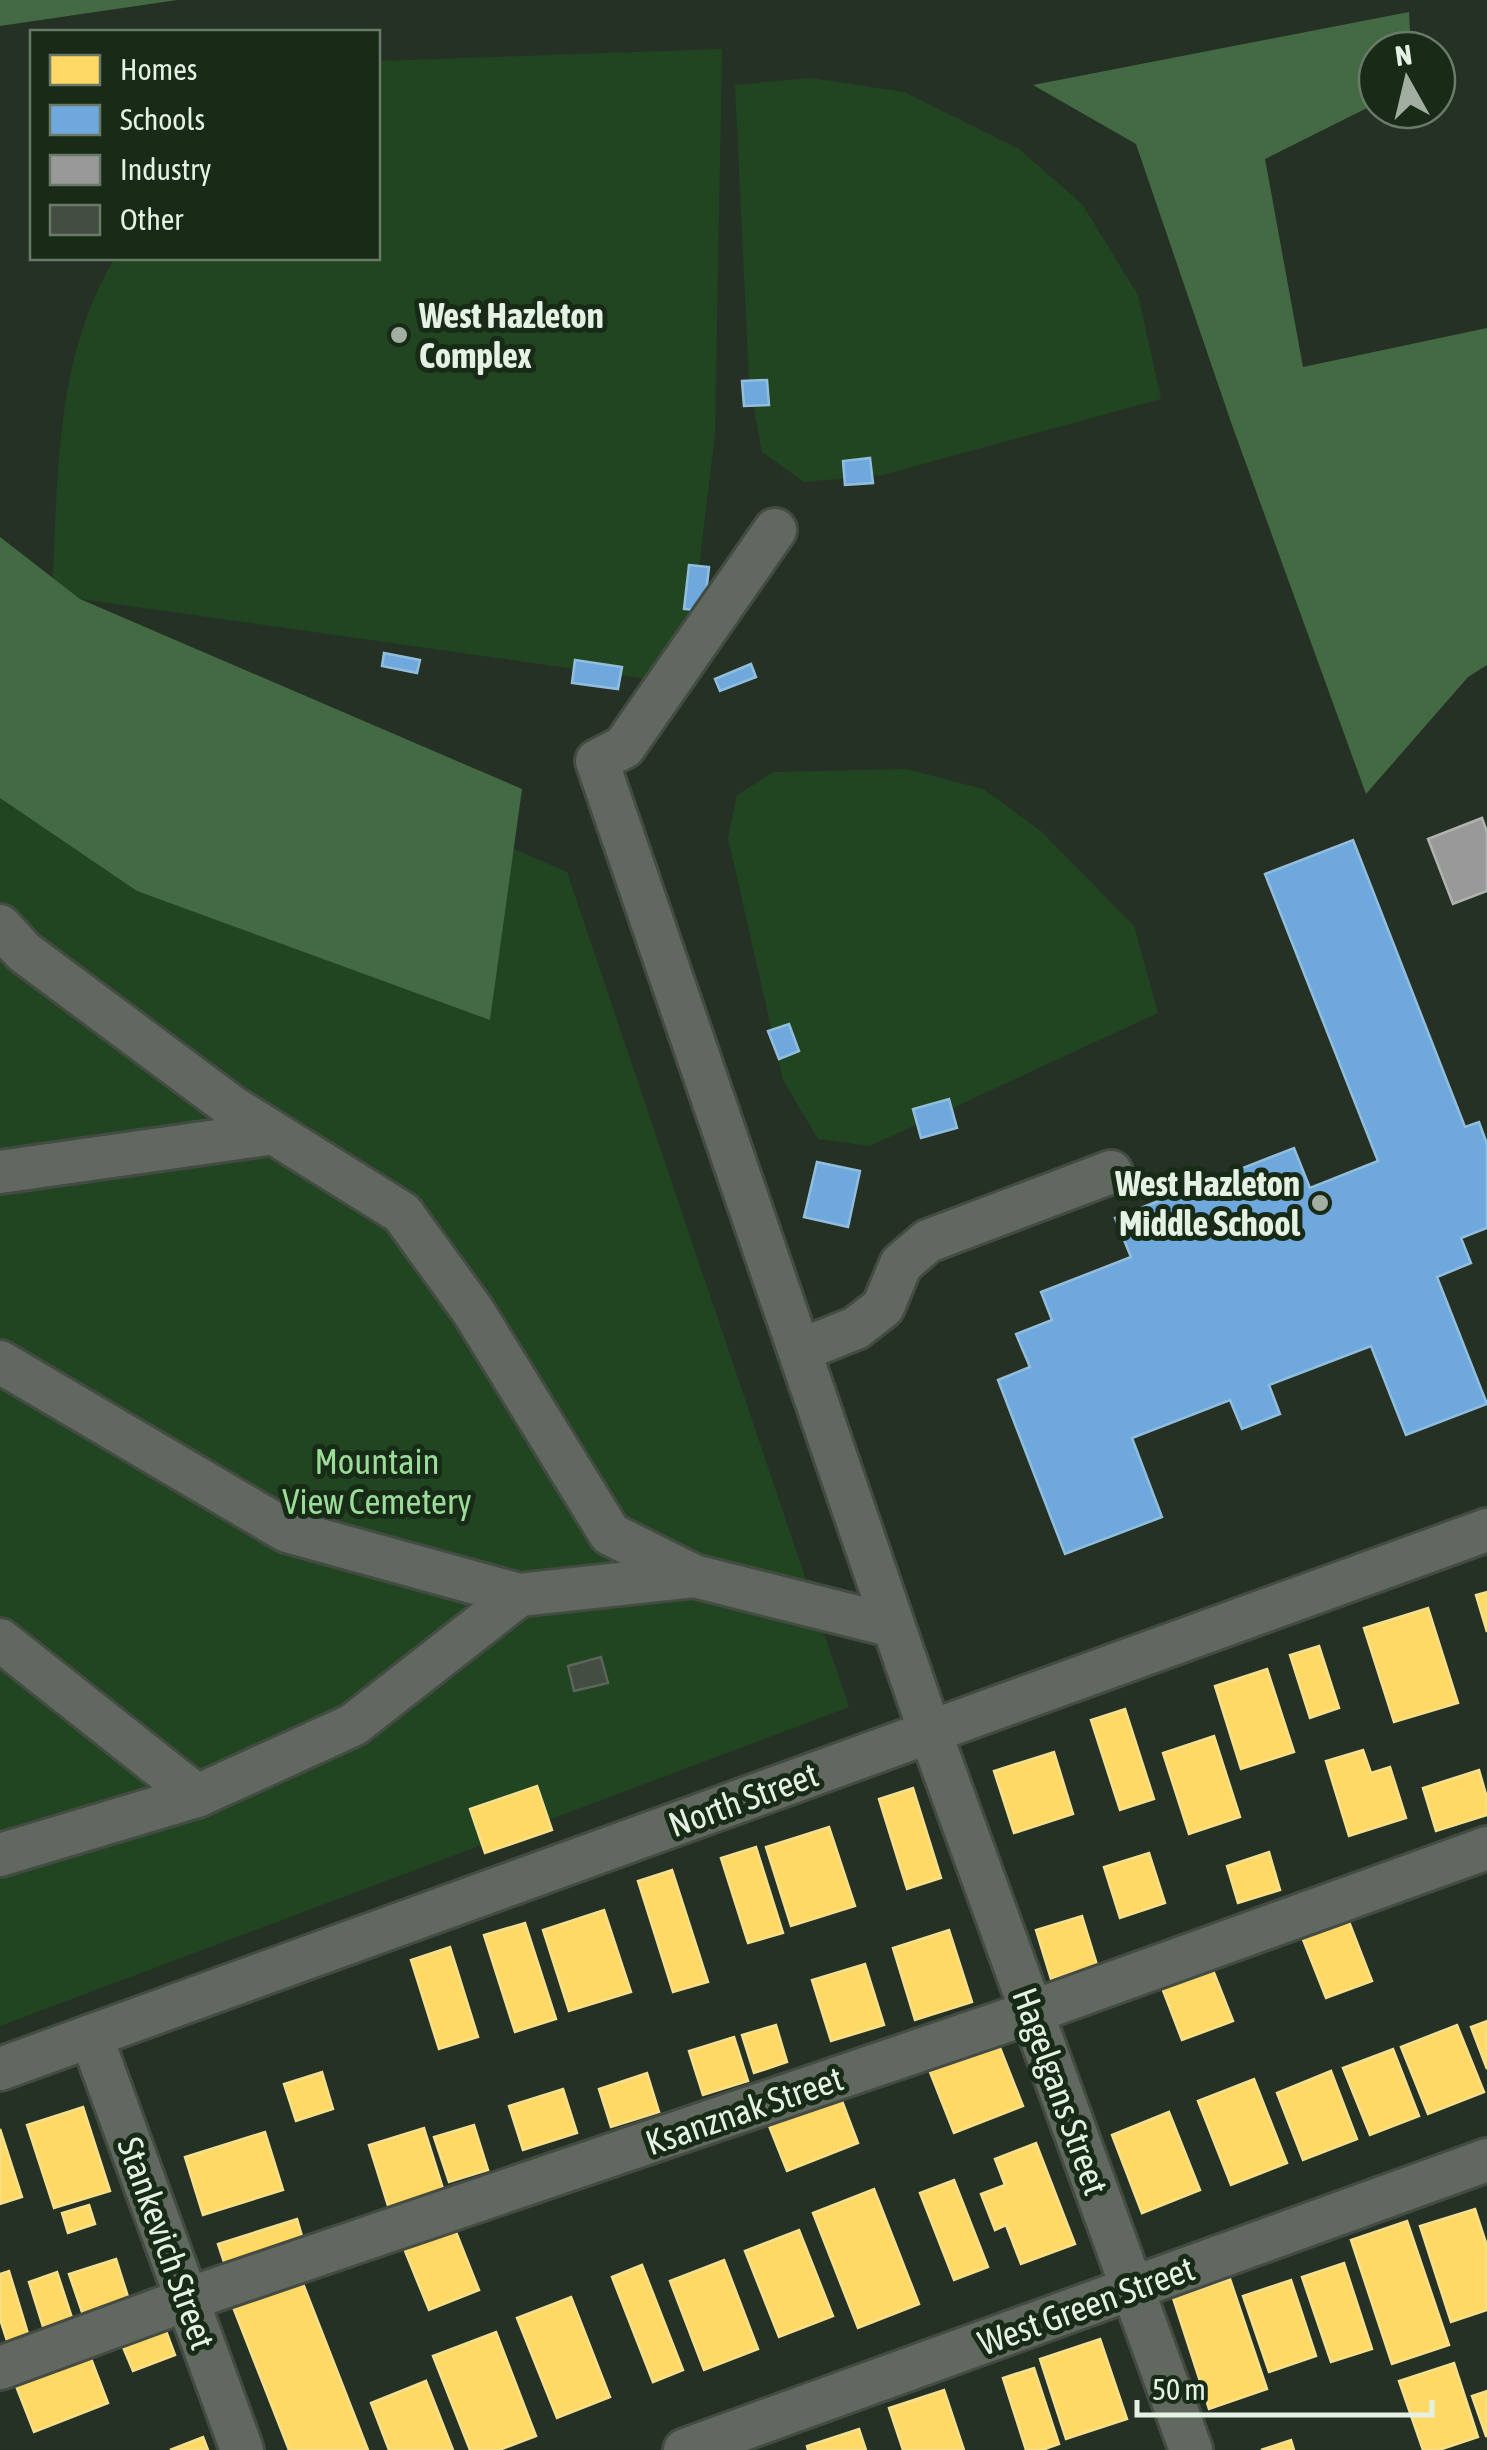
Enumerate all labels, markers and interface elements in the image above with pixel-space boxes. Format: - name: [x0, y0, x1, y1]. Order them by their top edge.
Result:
- legend: [30, 30, 380, 260]
- north arrow: [1357, 30, 1457, 130]
- text: N: [1393, 38, 1414, 72]
- text: Homes: [120, 52, 197, 86]
- text: Schools: [120, 102, 205, 136]
- text: Industry: [120, 152, 211, 186]
- text: Other: [120, 202, 184, 236]
- place label: West Hazleton Complex: [418, 295, 604, 375]
- marker: West Hazleton Complex: [388, 324, 410, 346]
- place label: West Hazleton Middle School: [1114, 1163, 1301, 1243]
- marker: West Hazleton Middle School: [1309, 1192, 1331, 1214]
- park label: Mountain View Cemetery: [282, 1441, 472, 1521]
- street label: North Street: [663, 1754, 823, 1844]
- street label: Hagelgans Street: [1005, 1982, 1117, 2200]
- street label: Ksanznak Street: [640, 2058, 848, 2162]
- street label: Stankevich Street: [110, 2132, 224, 2354]
- street label: West Green Street: [973, 2247, 1199, 2363]
- scale bar: [1137, 2355, 1432, 2417]
- text: 50 m: [1152, 2372, 1206, 2406]

